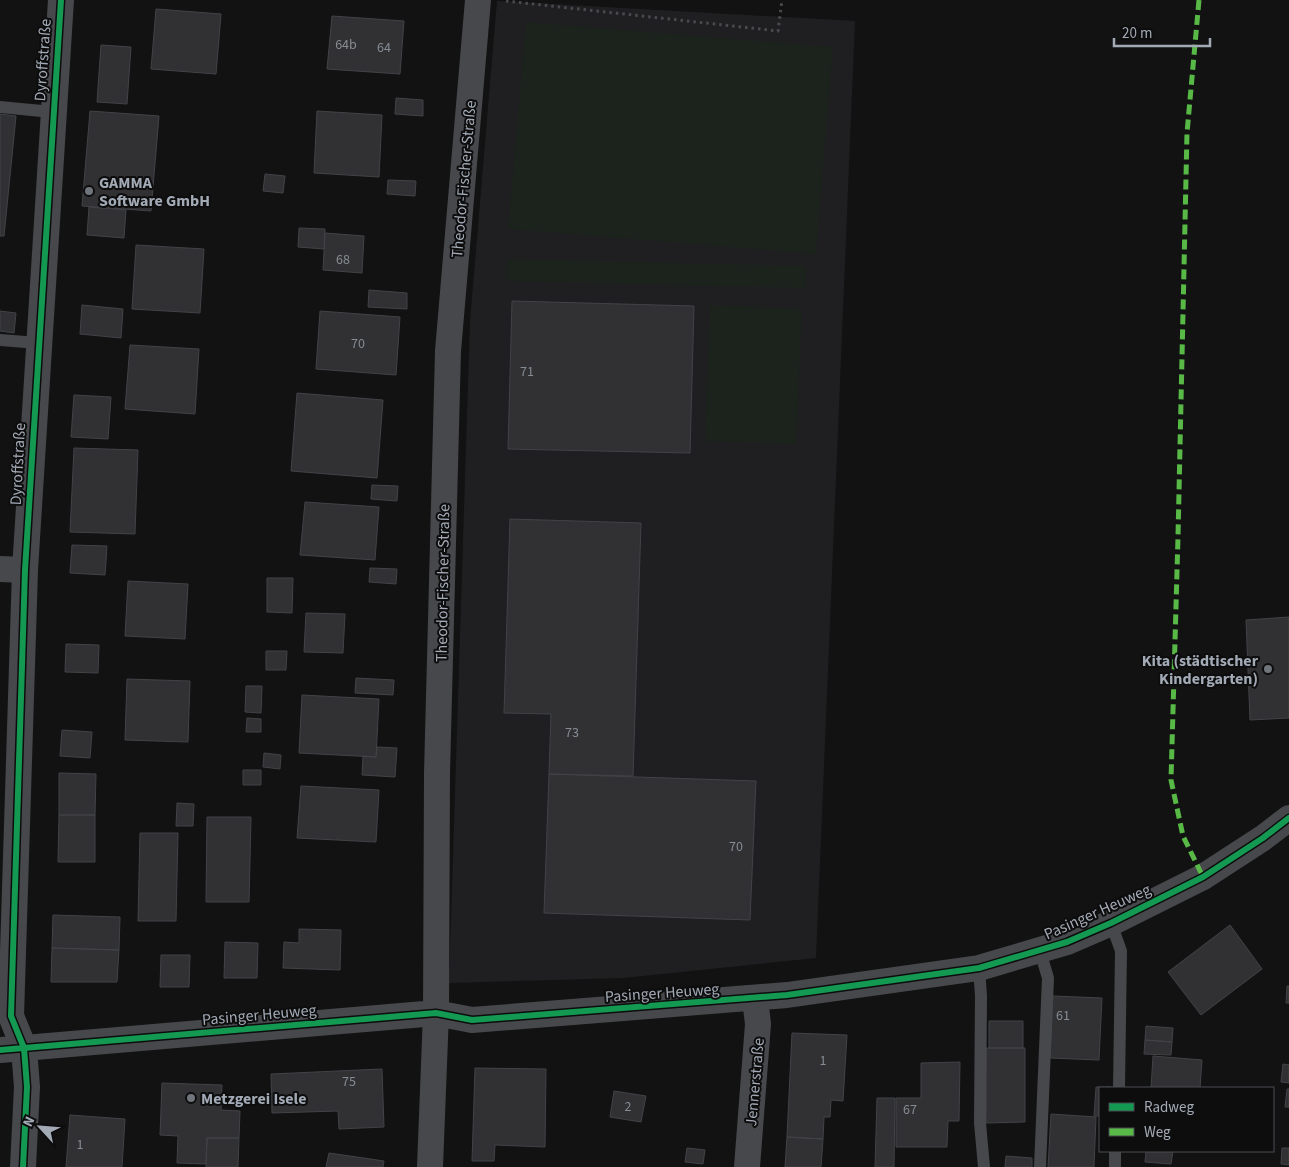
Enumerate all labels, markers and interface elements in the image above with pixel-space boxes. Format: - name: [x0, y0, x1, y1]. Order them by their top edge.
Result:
- scale bar: [1114, 15, 1210, 47]
- street label: Dyroffstraße: [29, 18, 57, 102]
- text: 20 m: [1122, 23, 1152, 44]
- house number: 64b: [335, 35, 357, 55]
- house number: 64: [377, 38, 391, 58]
- street label: Theodor-Fischer-Straße: [446, 99, 482, 259]
- place label: GAMMA Software GmbH: [99, 172, 210, 212]
- marker: GAMMA Software GmbH: [83, 185, 95, 197]
- house number: 68: [336, 250, 350, 270]
- house number: 70: [351, 334, 365, 354]
- house number: 71: [520, 362, 534, 382]
- street label: Dyroffstraße: [5, 422, 31, 506]
- street label: Theodor-Fischer-Straße: [431, 504, 455, 662]
- place label: Kita (städtischer Kindergarten): [1142, 650, 1259, 690]
- marker: Kita (städtischer Kindergarten): [1262, 663, 1274, 675]
- house number: 73: [565, 723, 579, 743]
- house number: 70: [729, 837, 743, 857]
- street label: Pasinger Heuweg: [1041, 879, 1154, 945]
- street label: Pasinger Heuweg: [604, 978, 720, 1008]
- street label: Pasinger Heuweg: [201, 999, 317, 1031]
- house number: 61: [1056, 1006, 1070, 1026]
- street label: Jennerstraße: [740, 1037, 770, 1127]
- house number: 1: [820, 1051, 827, 1071]
- house number: 75: [342, 1072, 356, 1092]
- legend: [1099, 1087, 1274, 1152]
- place label: Metzgerei Isele: [201, 1088, 307, 1110]
- marker: Metzgerei Isele: [185, 1092, 197, 1104]
- house number: 2: [625, 1097, 632, 1117]
- text: Radweg: [1144, 1097, 1194, 1118]
- house number: 67: [903, 1100, 917, 1120]
- north arrow: [15, 1102, 65, 1152]
- text: N: [18, 1113, 40, 1130]
- text: Weg: [1144, 1122, 1171, 1143]
- house number: 1: [77, 1135, 84, 1155]

